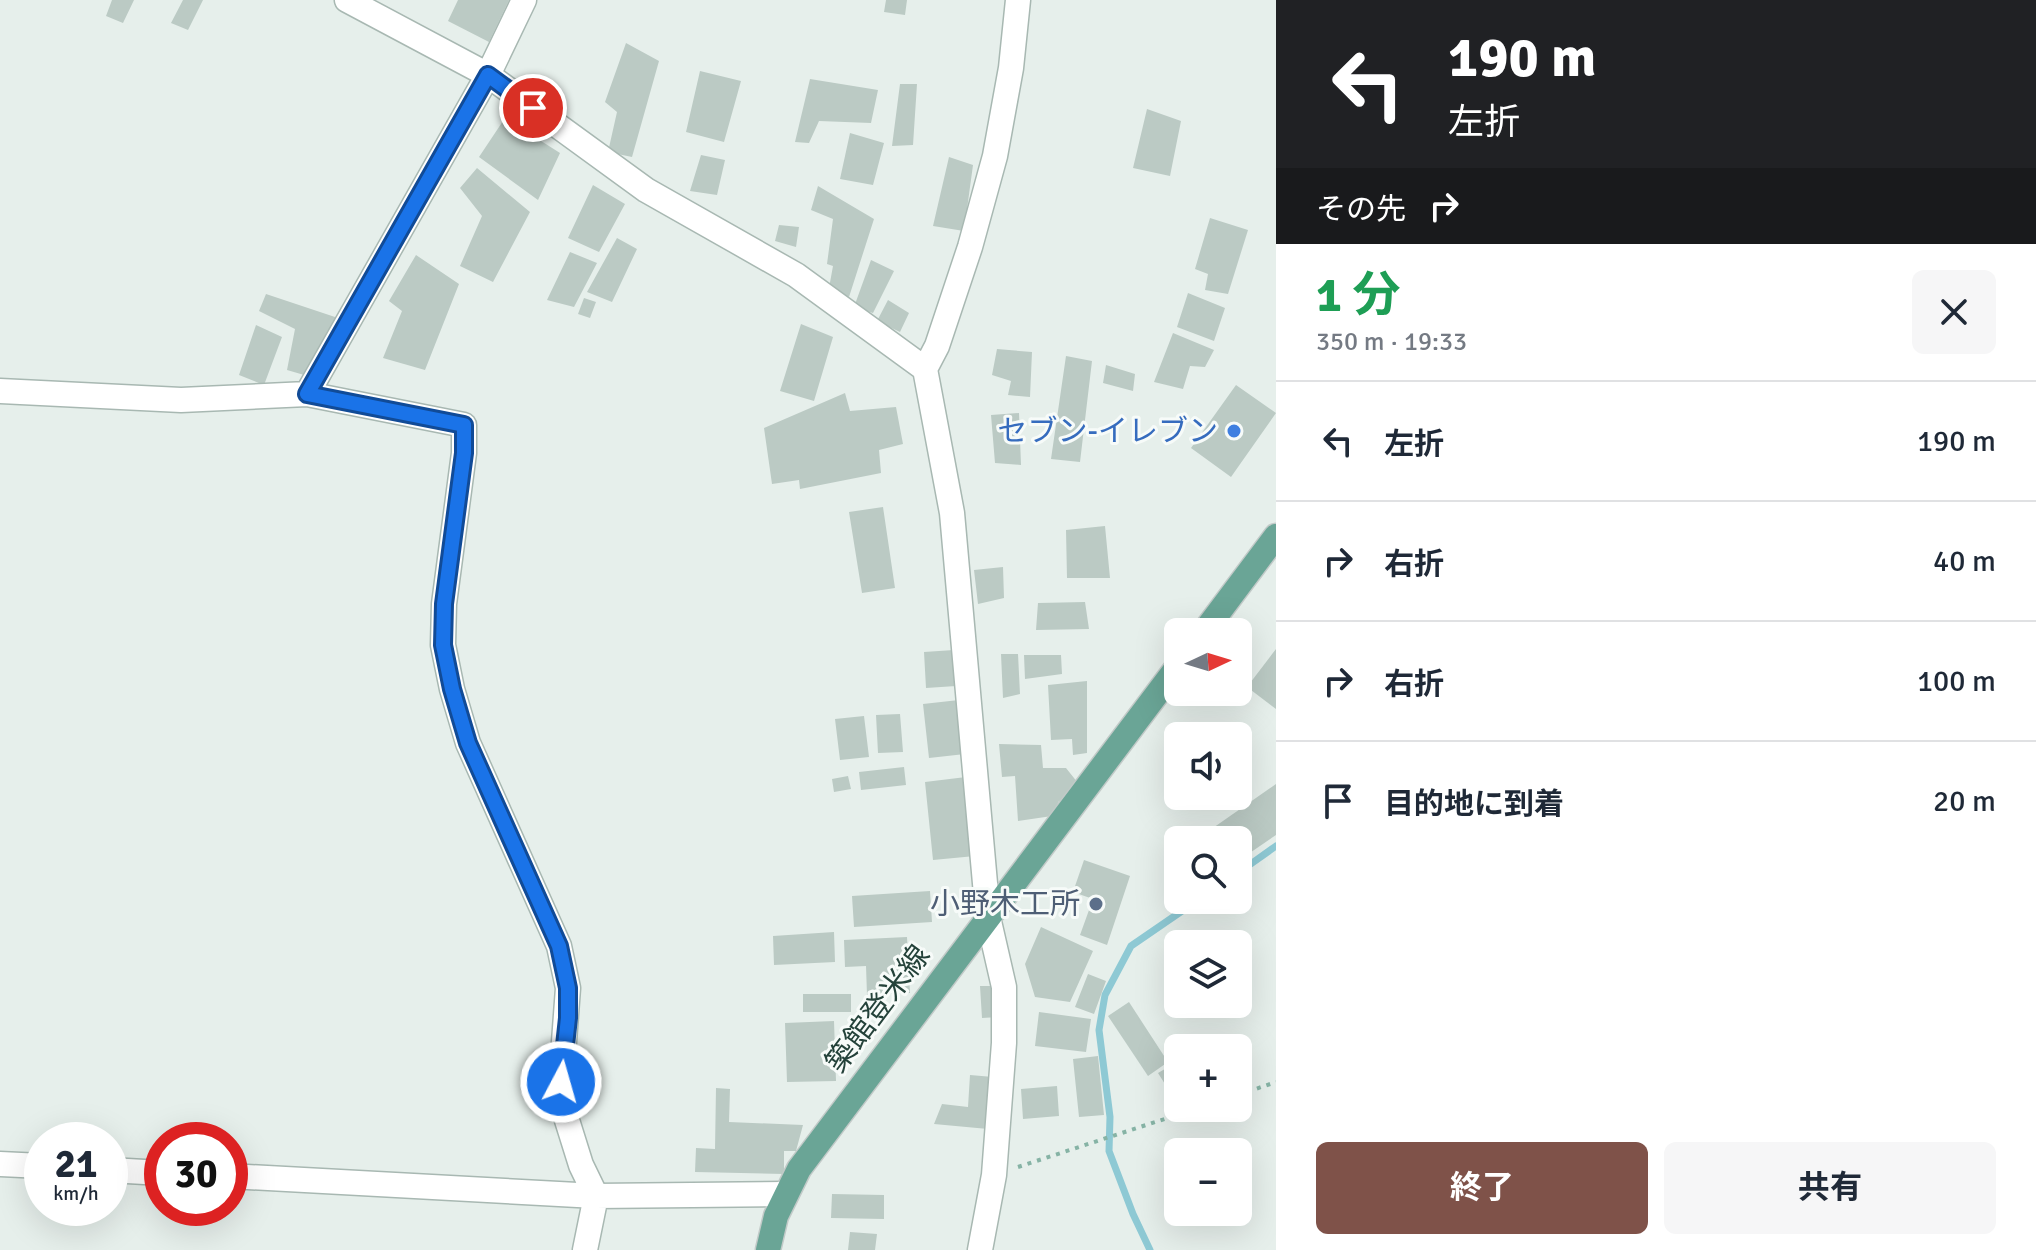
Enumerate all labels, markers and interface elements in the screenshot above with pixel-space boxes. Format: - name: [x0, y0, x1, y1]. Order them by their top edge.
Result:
- text: 190 m: [1448, 23, 1596, 92]
- icon: left: [1316, 32, 1420, 136]
- pin: [499, 74, 567, 142]
- icon: arrive: [511, 86, 555, 130]
- text: 左折: [1448, 100, 1520, 145]
- icon: right: [1422, 184, 1466, 228]
- text: その先: [1316, 191, 1406, 228]
- text: 1 分: [1316, 266, 1400, 325]
- button: close: [1912, 270, 1996, 354]
- text: 350 m · 19:33: [1316, 326, 1467, 358]
- place label: セブン-イレブン: [998, 413, 1218, 450]
- icon: left: [1316, 419, 1360, 463]
- marker: セブン-イレブン: [1225, 422, 1243, 440]
- text: 190 m: [1917, 423, 1996, 460]
- text: 左折: [1384, 426, 1444, 463]
- icon: right: [1316, 539, 1360, 583]
- text: 40 m: [1933, 543, 1996, 580]
- text: 右折: [1384, 546, 1444, 583]
- north arrow: [1164, 618, 1252, 706]
- map controls: [1164, 618, 1252, 1226]
- icon: right: [1316, 659, 1360, 703]
- text: 100 m: [1917, 663, 1996, 700]
- text: 右折: [1384, 666, 1444, 703]
- button: sound: [1164, 722, 1252, 810]
- icon: arrive: [1316, 779, 1360, 823]
- text: 20 m: [1933, 783, 1996, 820]
- text: 目的地に到着: [1384, 786, 1564, 823]
- button: search: [1164, 826, 1252, 914]
- place label: 小野木工所: [930, 886, 1080, 923]
- marker: 小野木工所: [1087, 895, 1105, 913]
- button: layers: [1164, 930, 1252, 1018]
- street label: 築館登米線: [818, 938, 938, 1080]
- button: +: [1164, 1034, 1252, 1122]
- position arrow: [519, 1040, 603, 1124]
- speed limit sign: 30: [144, 1122, 248, 1226]
- button: −: [1164, 1138, 1252, 1226]
- text: 21: [54, 1139, 98, 1189]
- button: 終了: [1316, 1142, 1648, 1234]
- button: 共有: [1664, 1142, 1996, 1234]
- text: km/h: [53, 1181, 99, 1206]

